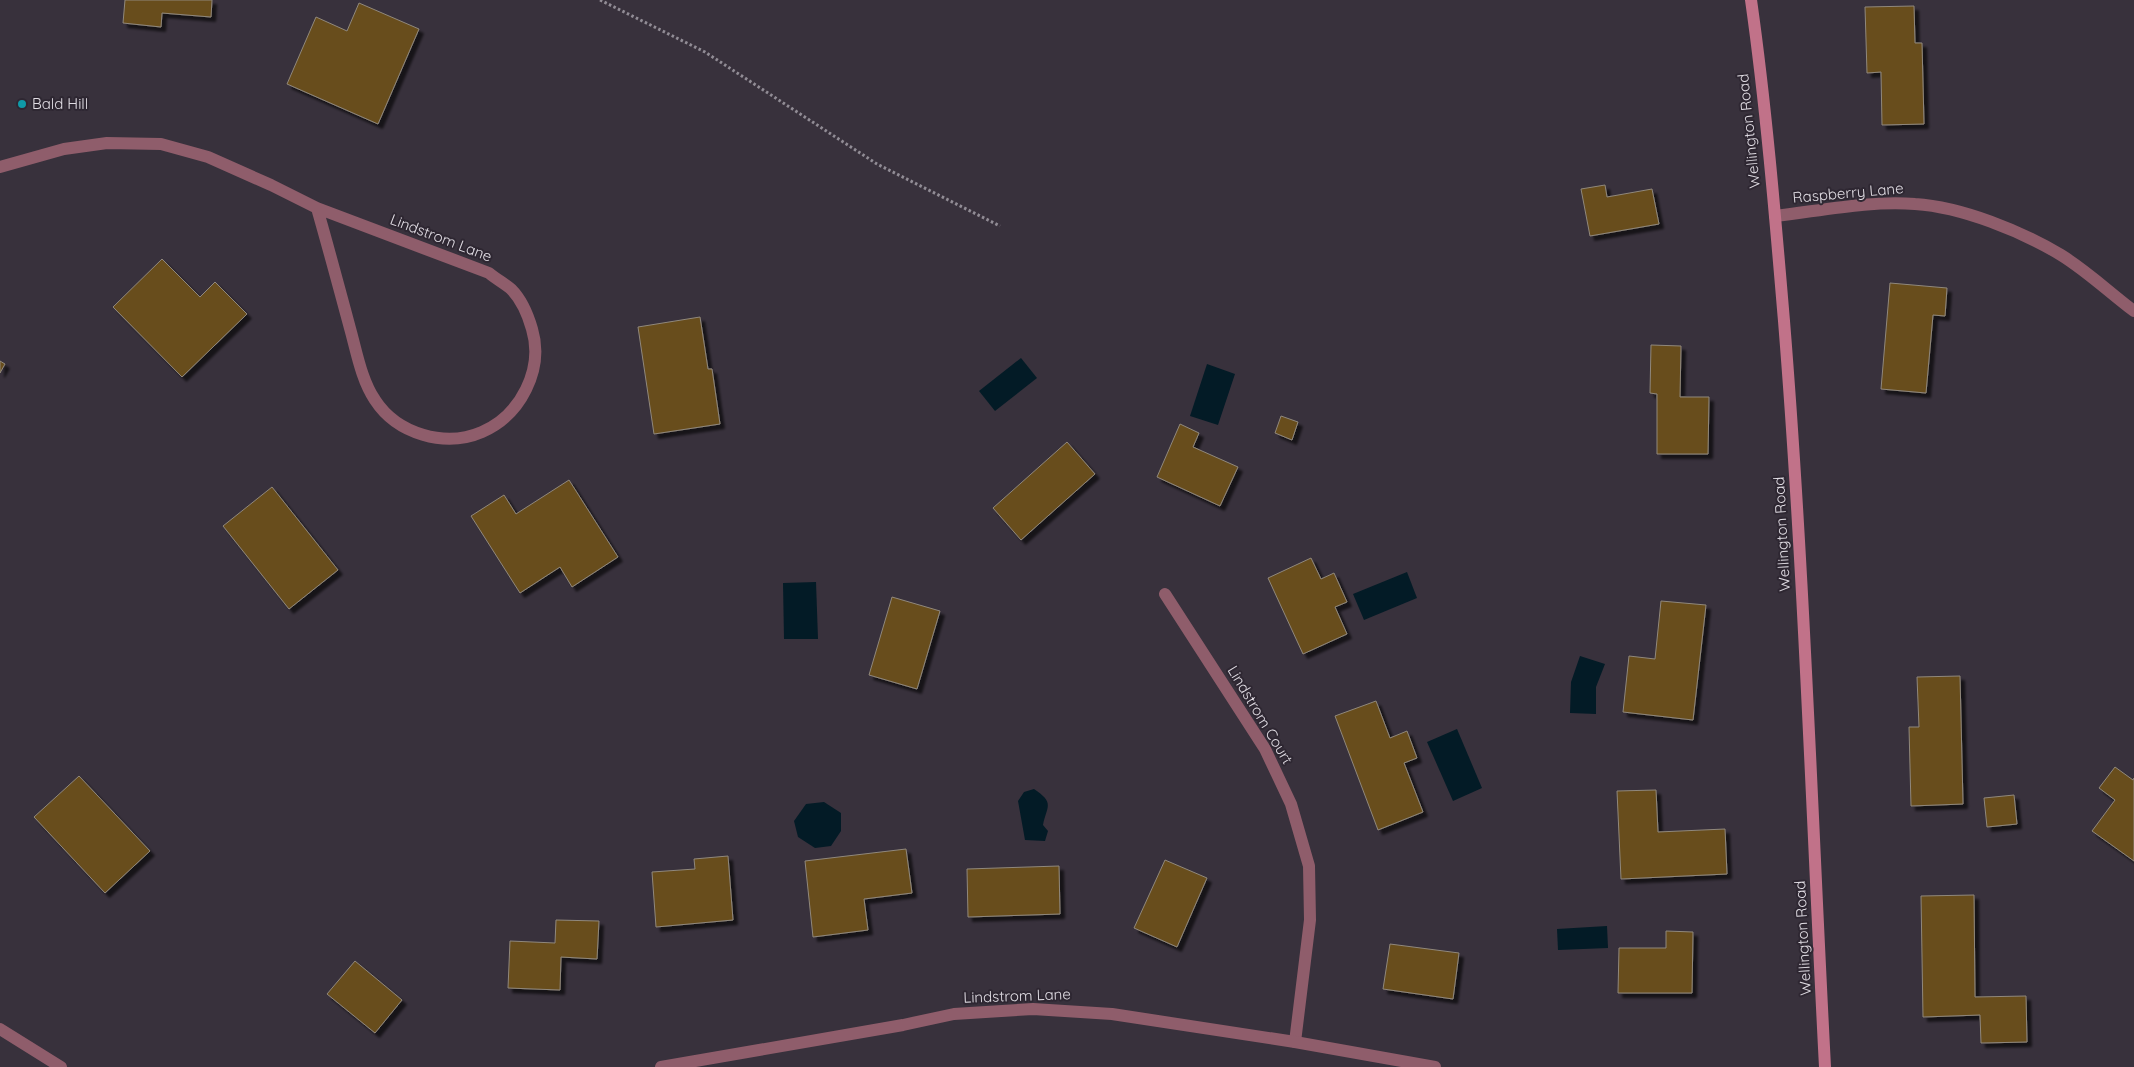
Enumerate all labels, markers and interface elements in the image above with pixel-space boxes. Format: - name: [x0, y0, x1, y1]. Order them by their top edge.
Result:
- street label: Wellington Road: [1733, 73, 1764, 189]
- place label: Bald Hill: [32, 94, 88, 113]
- marker: Bald Hill: [16, 98, 28, 110]
- street label: Raspberry Lane: [1792, 178, 1904, 207]
- street label: Lindstrom Lane: [388, 209, 495, 266]
- street label: Wellington Road: [1769, 476, 1794, 592]
- street label: Lindstrom Court: [1224, 662, 1297, 767]
- street label: Wellington Road: [1790, 880, 1815, 996]
- street label: Lindstrom Lane: [963, 984, 1071, 1007]

